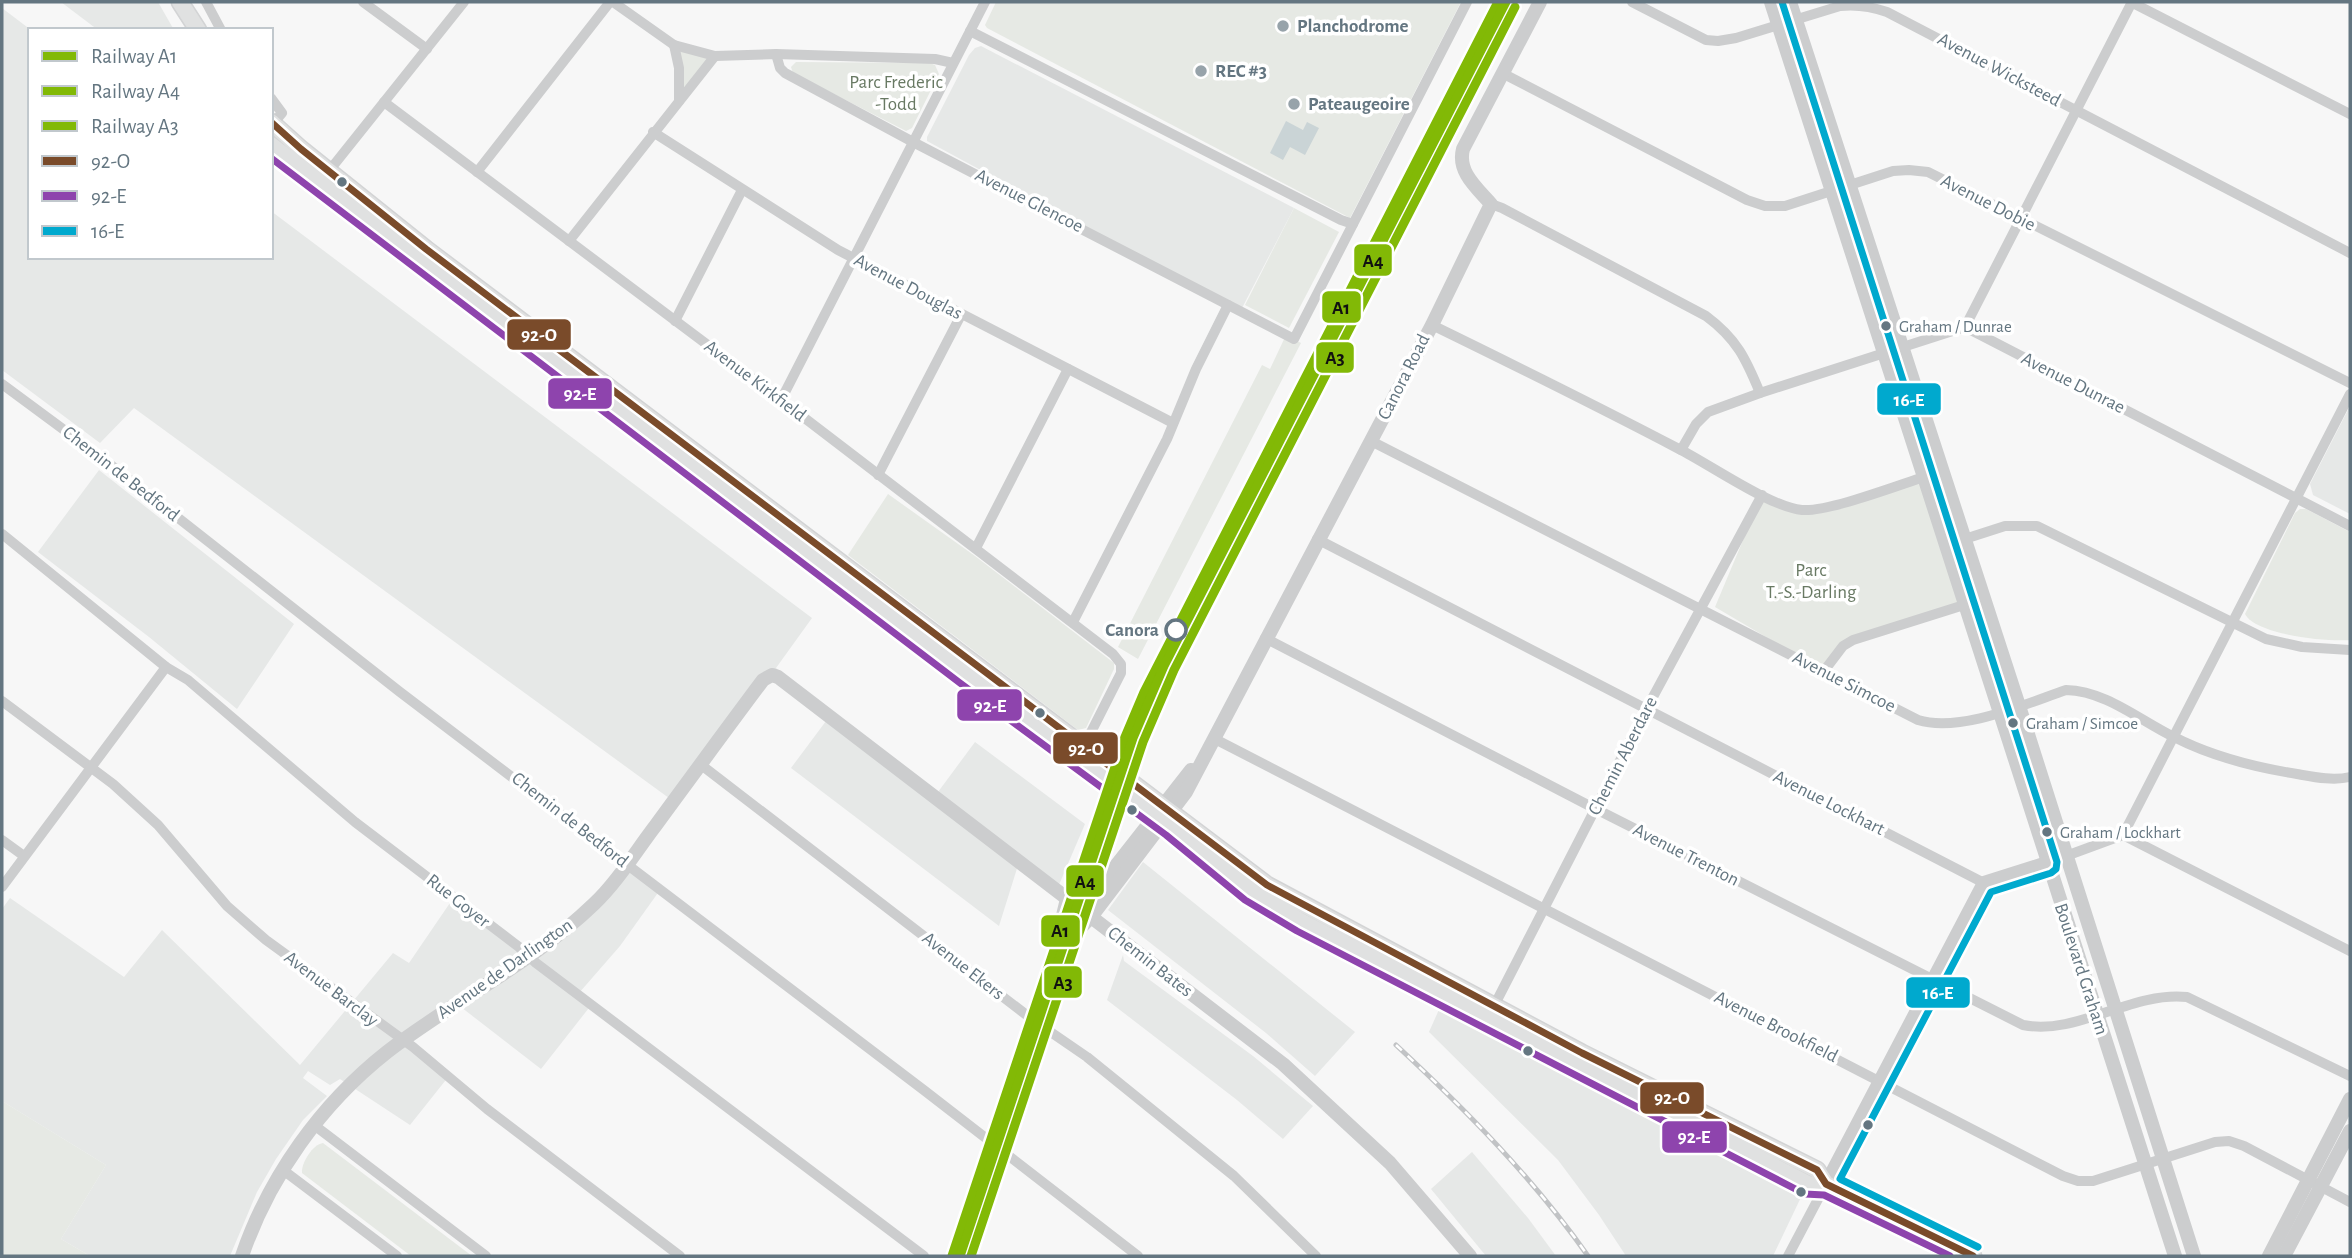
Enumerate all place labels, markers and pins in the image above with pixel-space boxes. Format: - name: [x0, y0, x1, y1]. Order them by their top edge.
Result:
- place label: Planchodrome: [1297, 17, 1409, 36]
- marker: Planchodrome: [1275, 18, 1291, 34]
- place label: REC #3: [1215, 62, 1267, 81]
- marker: REC #3: [1193, 63, 1209, 79]
- place label: Pateaugeoire: [1308, 95, 1410, 114]
- marker: Pateaugeoire: [1286, 96, 1302, 112]
- unlabelled marker: [335, 175, 349, 189]
- place label: Graham / Dunrae: [1899, 318, 2012, 335]
- marker: Graham / Dunrae: [1879, 319, 1893, 333]
- marker: Canora: [1165, 619, 1187, 641]
- place label: Canora: [1105, 621, 1159, 640]
- unlabelled marker: [1033, 706, 1047, 720]
- place label: Graham / Simcoe: [2026, 715, 2138, 732]
- marker: Graham / Simcoe: [2006, 716, 2020, 730]
- unlabelled marker: [1125, 803, 1139, 817]
- place label: Graham / Lockhart: [2060, 824, 2181, 841]
- marker: Graham / Lockhart: [2040, 825, 2054, 839]
- unlabelled marker: [1521, 1044, 1535, 1058]
- unlabelled marker: [1861, 1118, 1875, 1132]
- unlabelled marker: [1794, 1185, 1808, 1199]

